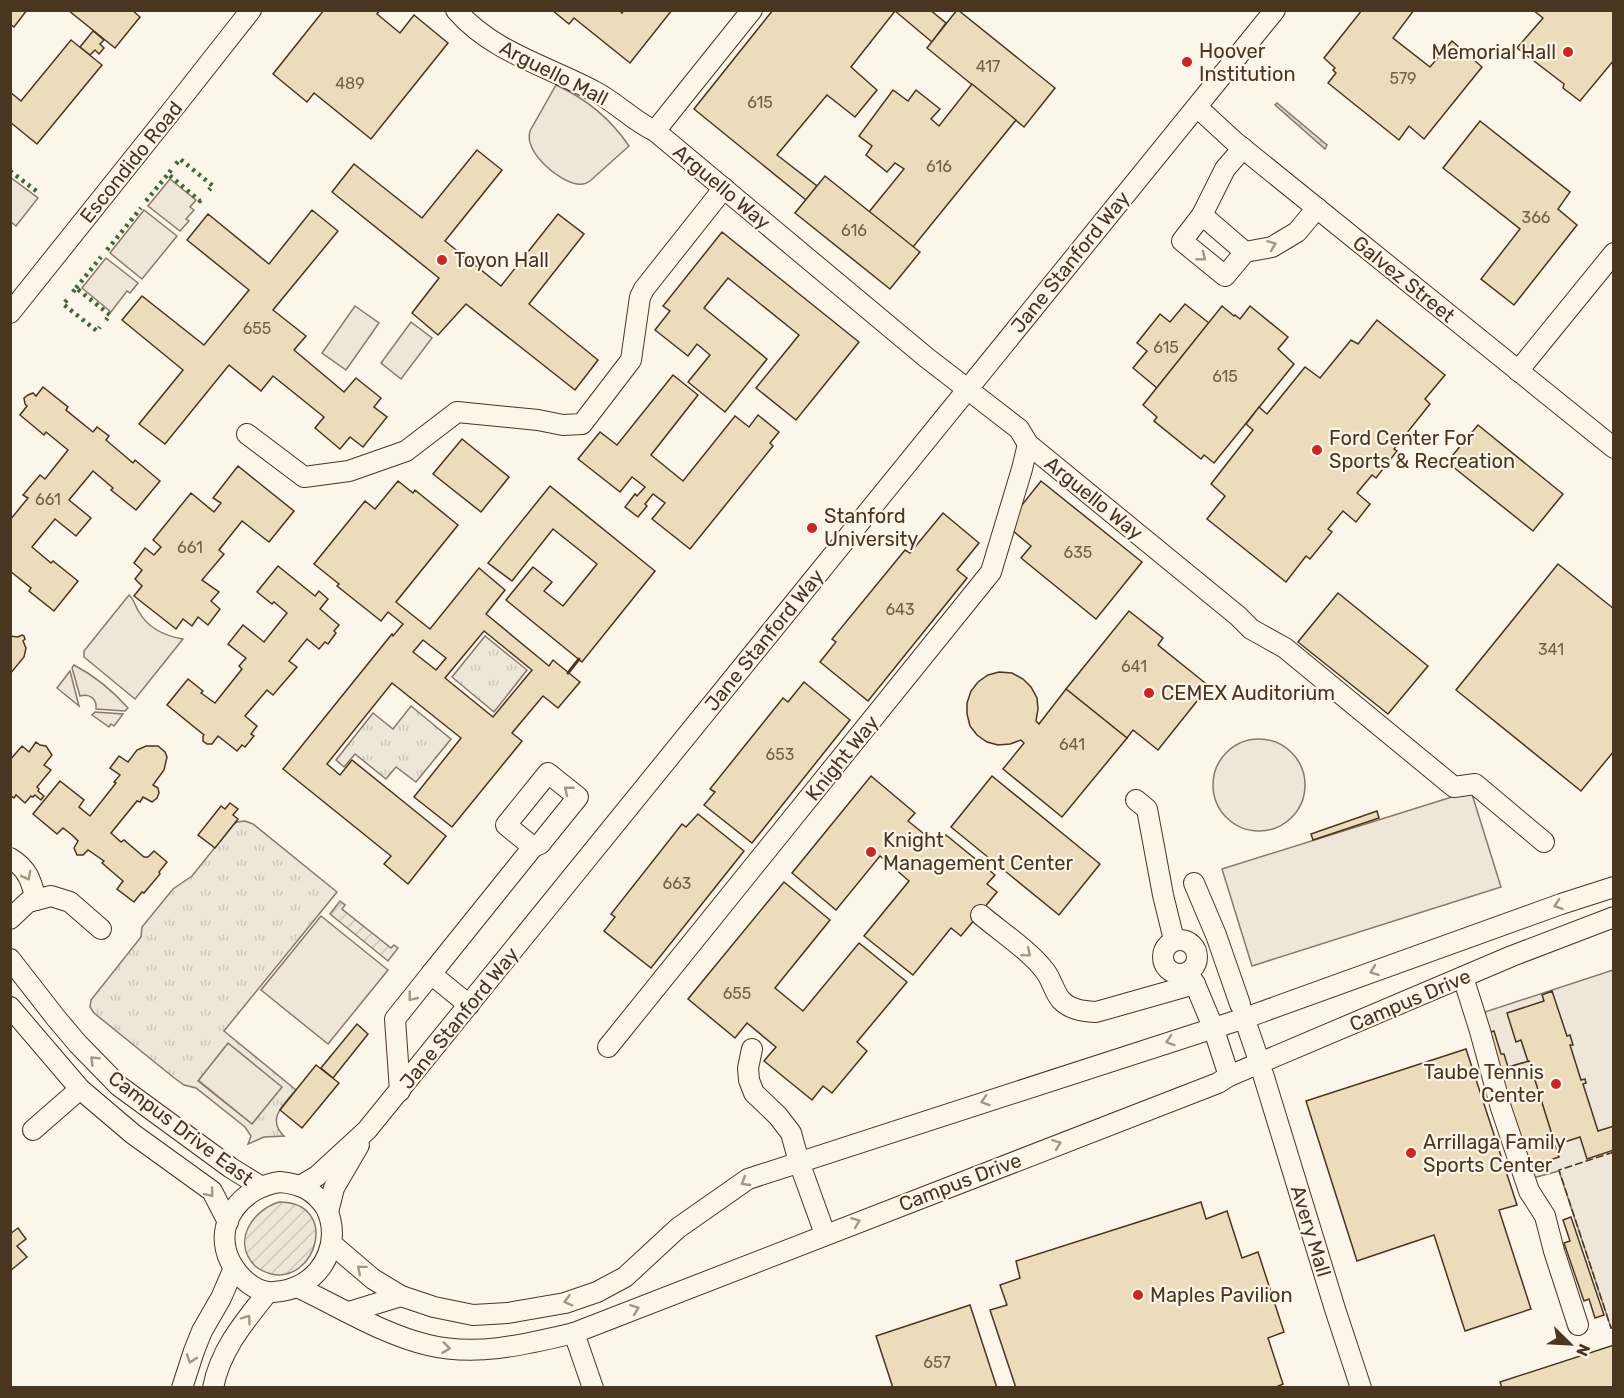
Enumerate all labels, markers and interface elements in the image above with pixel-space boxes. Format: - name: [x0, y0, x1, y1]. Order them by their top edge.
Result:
- street label: Arguello Mall: [496, 35, 612, 111]
- place label: Hoover Institution: [1199, 39, 1296, 86]
- place label: Memorial Hall: [1431, 40, 1556, 64]
- marker: Memorial Hall: [1561, 45, 1575, 59]
- marker: Hoover Institution: [1180, 55, 1194, 69]
- house number: 417: [976, 57, 1000, 76]
- house number: 579: [1389, 69, 1417, 88]
- house number: 489: [335, 74, 365, 93]
- house number: 615: [747, 93, 773, 112]
- street label: Escondido Road: [75, 96, 187, 228]
- street label: Arguello Way: [669, 140, 775, 234]
- house number: 616: [926, 157, 952, 176]
- street label: Jane Stanford Way: [1005, 186, 1135, 338]
- house number: 366: [1522, 208, 1551, 227]
- house number: 616: [841, 221, 867, 240]
- street label: Galvez Street: [1348, 231, 1460, 328]
- one-way arrow: [1266, 239, 1277, 252]
- place label: Toyon Hall: [454, 248, 549, 272]
- one-way arrow: [1195, 250, 1206, 261]
- marker: Toyon Hall: [435, 253, 449, 267]
- house number: 655: [243, 319, 271, 338]
- house number: 615: [1153, 338, 1179, 357]
- house number: 615: [1212, 367, 1238, 386]
- place label: Ford Center For Sports & Recreation: [1329, 426, 1515, 473]
- marker: Ford Center For Sports & Recreation: [1310, 443, 1324, 457]
- street label: Arguello Way: [1040, 451, 1148, 545]
- house number: 661: [35, 490, 61, 509]
- place label: Stanford University: [824, 504, 918, 551]
- marker: Stanford University: [805, 521, 819, 535]
- house number: 661: [177, 538, 203, 557]
- house number: 635: [1064, 543, 1092, 562]
- street label: Jane Stanford Way: [699, 564, 829, 716]
- house number: 643: [885, 600, 915, 619]
- house number: 341: [1538, 640, 1564, 659]
- house number: 641: [1121, 657, 1147, 676]
- place label: CEMEX Auditorium: [1161, 681, 1335, 705]
- marker: CEMEX Auditorium: [1142, 686, 1156, 700]
- street label: Knight Way: [800, 711, 884, 805]
- house number: 641: [1059, 735, 1085, 754]
- house number: 653: [766, 745, 794, 764]
- one-way arrow: [564, 786, 575, 797]
- place label: Knight Management Center: [883, 828, 1073, 875]
- marker: Knight Management Center: [864, 845, 878, 859]
- one-way arrow: [20, 870, 31, 880]
- house number: 663: [663, 874, 691, 893]
- one-way arrow: [1553, 898, 1564, 911]
- street label: Jane Stanford Way: [394, 942, 524, 1094]
- one-way arrow: [1020, 945, 1031, 956]
- one-way arrow: [1369, 963, 1380, 976]
- street label: Campus Drive: [1346, 964, 1474, 1036]
- house number: 655: [723, 984, 751, 1003]
- one-way arrow: [408, 990, 419, 1001]
- one-way arrow: [1165, 1034, 1176, 1046]
- one-way arrow: [90, 1056, 101, 1067]
- place label: Taube Tennis Center: [1424, 1060, 1544, 1107]
- street label: Campus Drive East: [104, 1066, 258, 1190]
- marker: Taube Tennis Center: [1549, 1077, 1563, 1091]
- one-way arrow: [980, 1094, 991, 1107]
- place label: Arrillaga Family Sports Center: [1423, 1130, 1566, 1177]
- one-way arrow: [1051, 1139, 1062, 1152]
- marker: Arrillaga Family Sports Center: [1404, 1146, 1418, 1160]
- street label: Campus Drive: [895, 1148, 1025, 1216]
- one-way arrow: [741, 1175, 751, 1186]
- street label: Avery Mall: [1286, 1182, 1336, 1280]
- one-way arrow: [203, 1186, 214, 1197]
- one-way arrow: [850, 1217, 860, 1230]
- one-way arrow: [357, 1265, 368, 1276]
- place label: Maples Pavilion: [1150, 1283, 1293, 1307]
- marker: Maples Pavilion: [1131, 1288, 1145, 1302]
- one-way arrow: [563, 1294, 573, 1306]
- one-way arrow: [629, 1304, 640, 1316]
- north arrow: [1540, 1314, 1600, 1374]
- one-way arrow: [240, 1315, 251, 1326]
- one-way arrow: [442, 1341, 451, 1354]
- text: N: [1572, 1341, 1594, 1359]
- one-way arrow: [186, 1353, 198, 1364]
- house number: 657: [923, 1353, 951, 1372]

